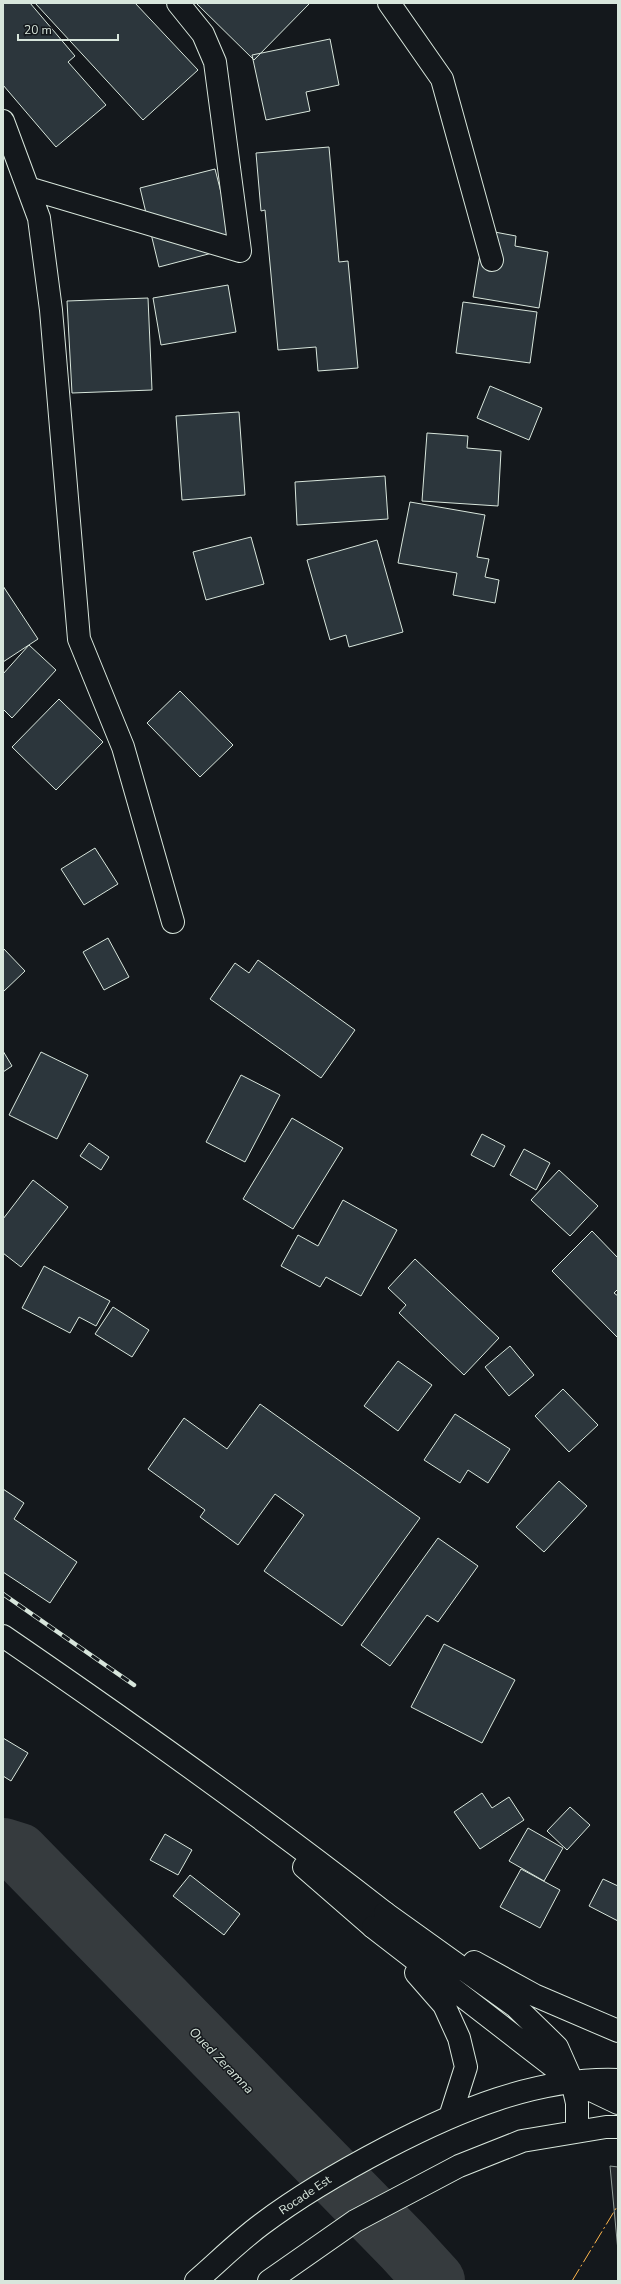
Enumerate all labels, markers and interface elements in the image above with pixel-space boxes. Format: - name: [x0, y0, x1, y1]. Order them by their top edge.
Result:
- scale bar: [18, 16, 118, 42]
- text: 20 m: [24, 22, 52, 38]
- water label: Oued Zeramna: [185, 2023, 258, 2098]
- street label: Rocade Est: [276, 2171, 335, 2218]

